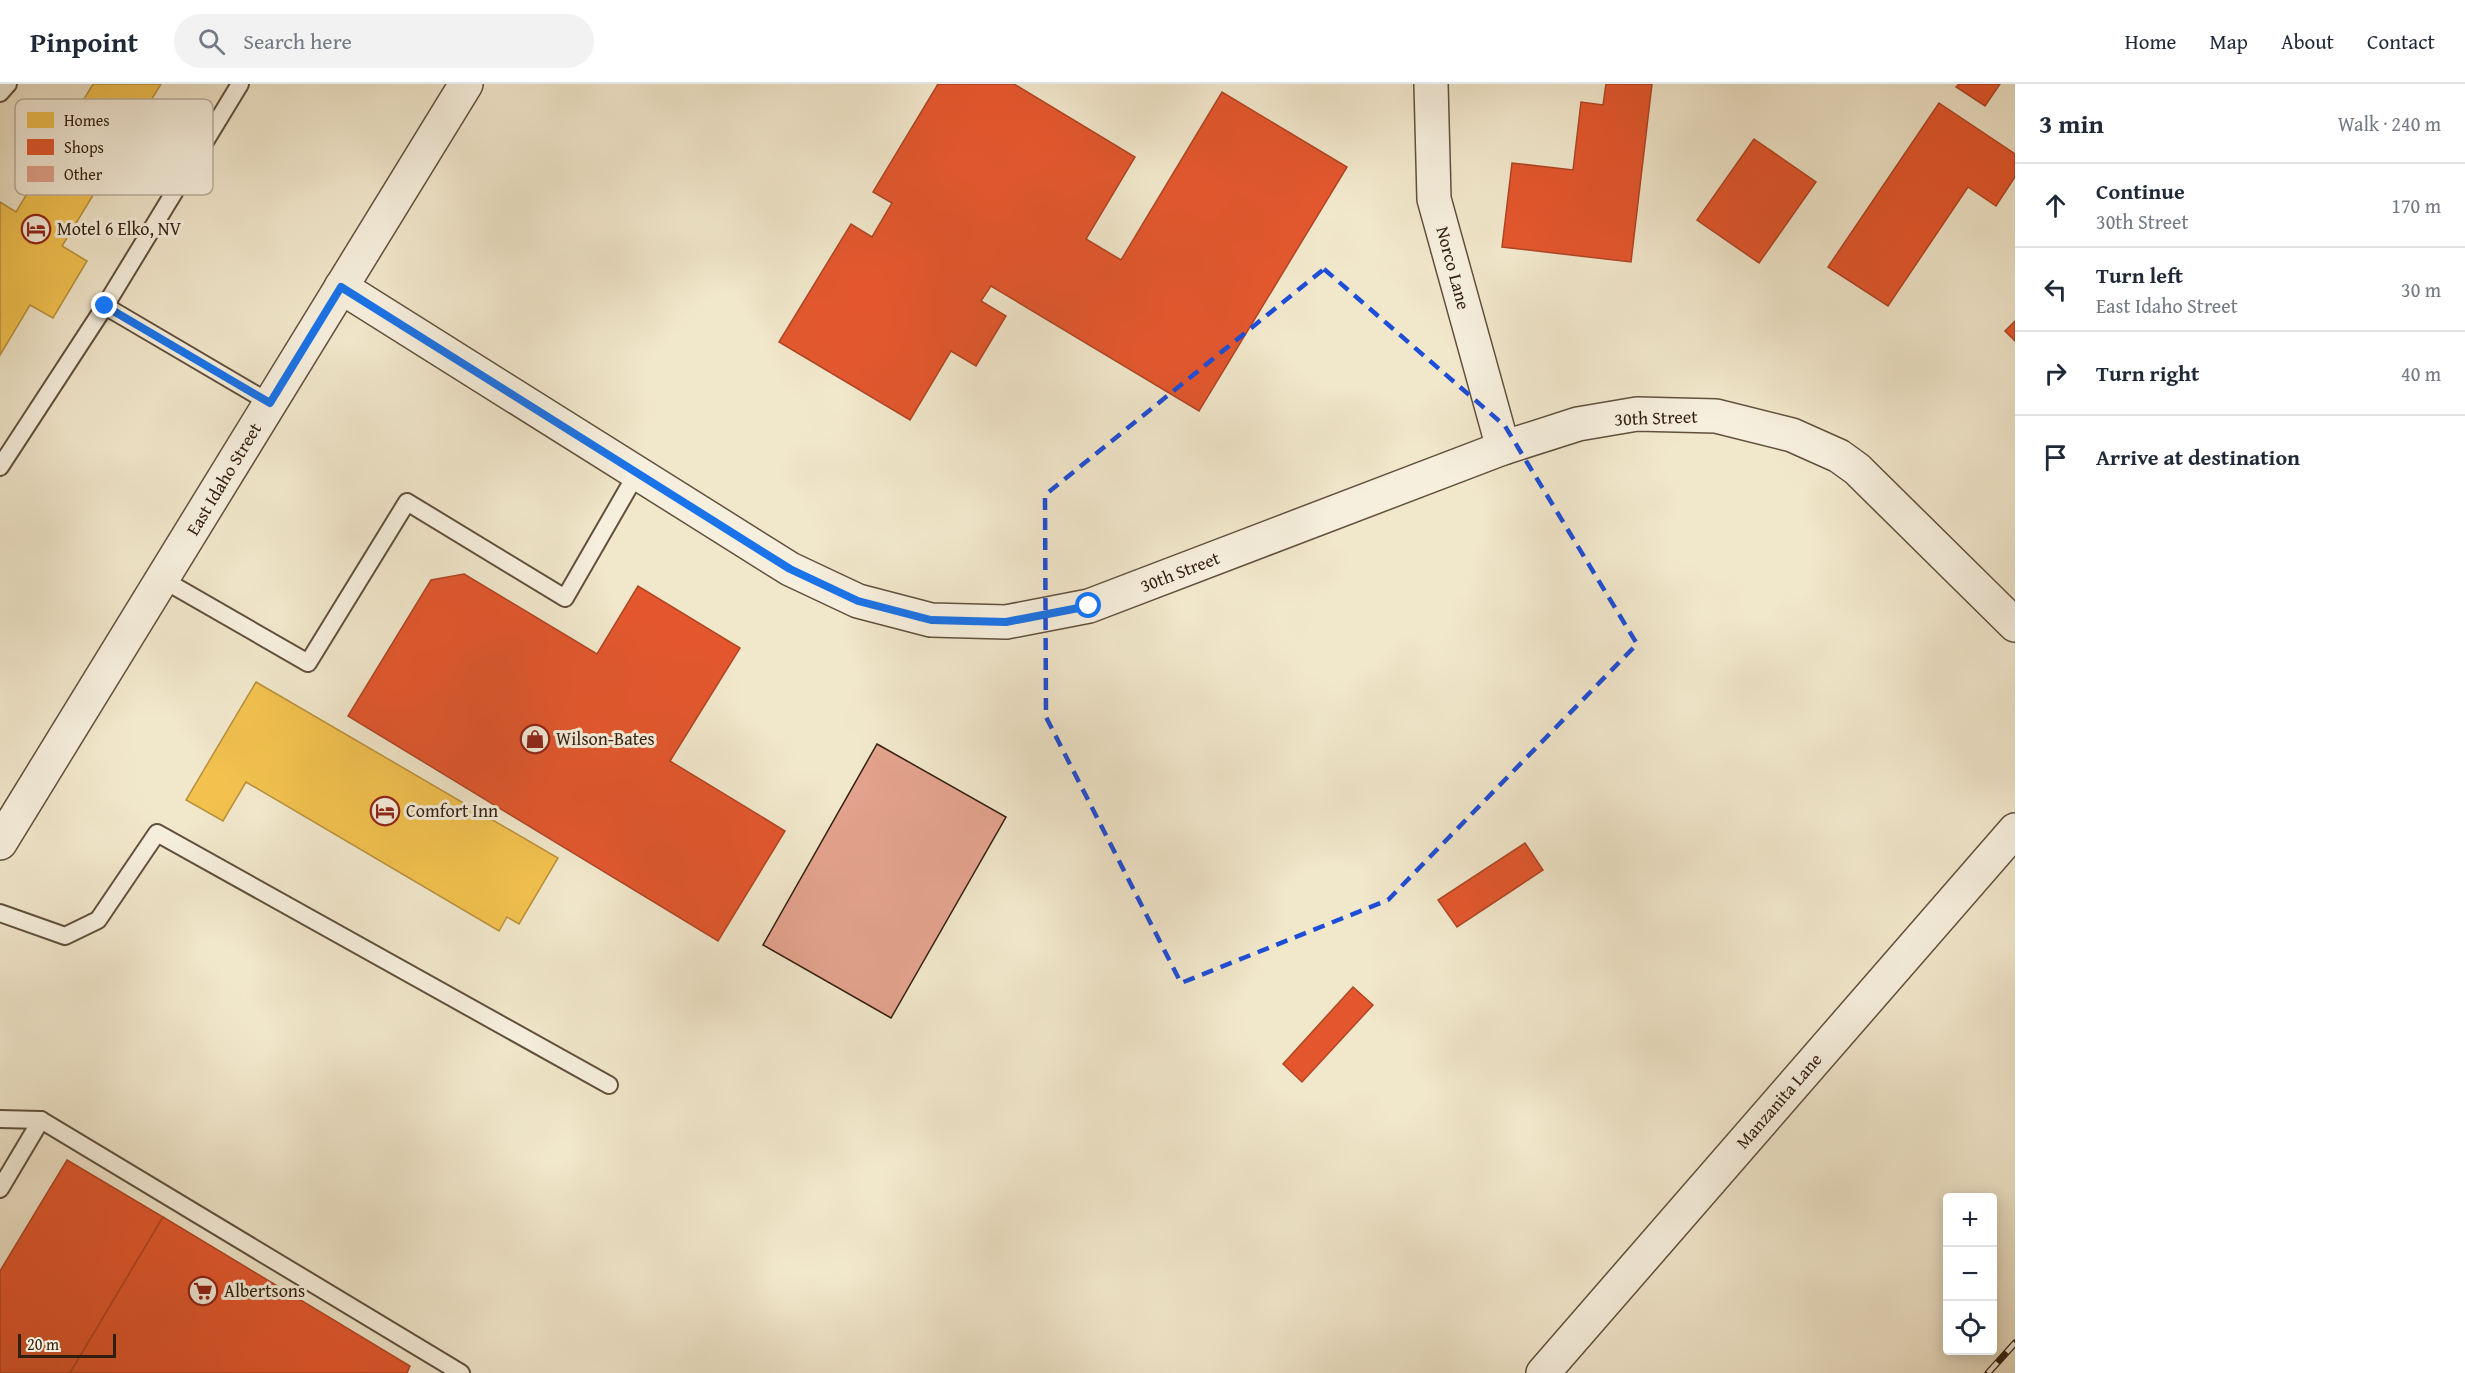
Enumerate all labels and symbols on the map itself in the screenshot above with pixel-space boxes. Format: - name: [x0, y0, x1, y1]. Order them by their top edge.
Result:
- legend: [15, 99, 213, 195]
- text: Homes: [64, 108, 110, 132]
- text: Shops: [64, 135, 104, 159]
- text: Other: [64, 162, 103, 186]
- hotel icon: Motel 6 Elko, NV: [20, 213, 52, 245]
- place label: Motel 6 Elko, NV: [57, 215, 182, 242]
- street label: Norco Lane: [1429, 223, 1478, 312]
- route end: [91, 292, 117, 318]
- street label: 30th Street: [1614, 403, 1699, 432]
- street label: East Idaho Street: [179, 417, 268, 540]
- street label: 30th Street: [1136, 544, 1224, 599]
- route start: [1075, 592, 1101, 618]
- shop icon: Wilson-Bates: [519, 723, 551, 755]
- place label: Wilson-Bates: [556, 725, 655, 752]
- hotel icon: Comfort Inn: [369, 795, 401, 827]
- place label: Comfort Inn: [406, 797, 498, 824]
- street label: Manzanita Lane: [1729, 1047, 1828, 1155]
- supermarket icon: Albertsons: [187, 1275, 219, 1307]
- place label: Albertsons: [224, 1277, 305, 1304]
- scale bar: [18, 1331, 116, 1358]

